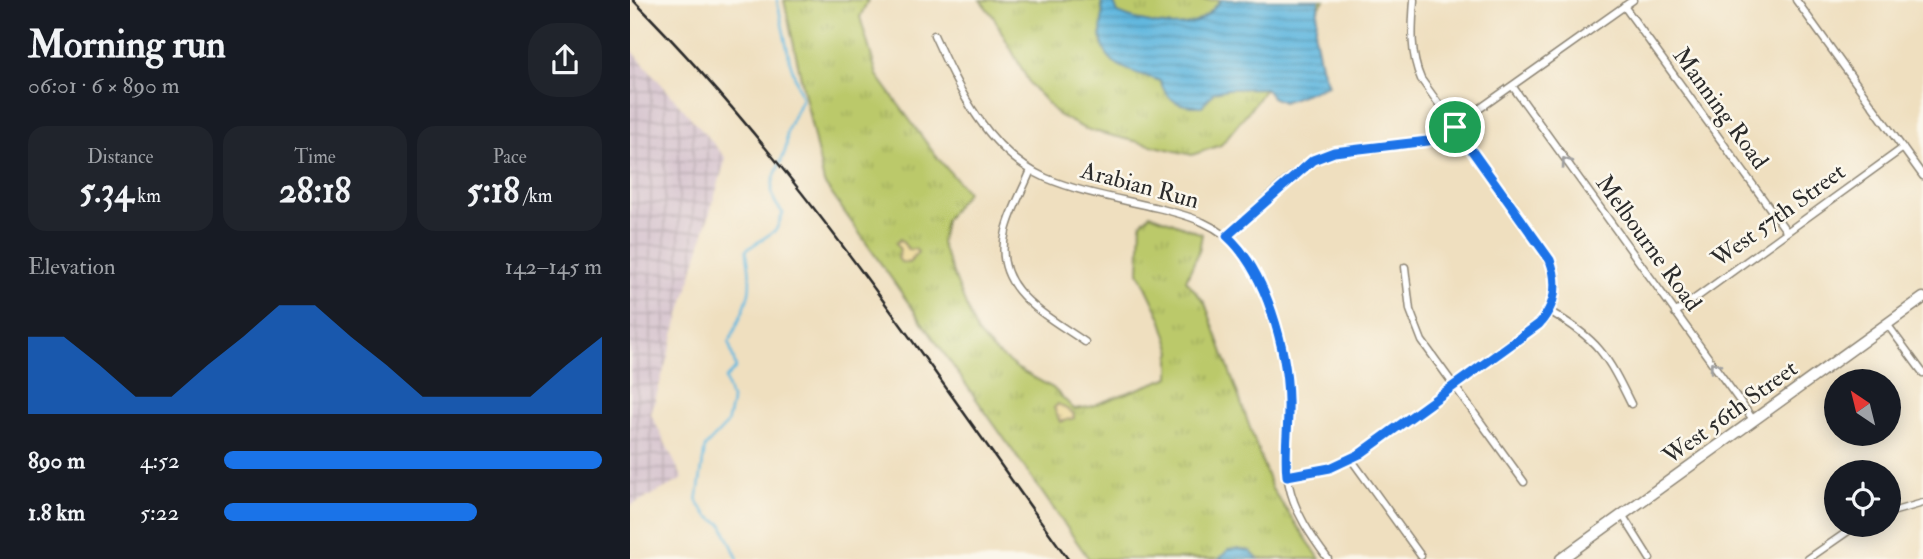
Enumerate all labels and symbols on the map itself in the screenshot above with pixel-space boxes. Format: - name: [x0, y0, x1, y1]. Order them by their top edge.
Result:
- street label: Manning Road: [1666, 41, 1775, 176]
- pin: [1425, 97, 1485, 157]
- street label: Arabian Run: [1076, 155, 1202, 216]
- street label: West 57th Street: [1704, 156, 1852, 275]
- one-way arrow: [1562, 157, 1574, 170]
- street label: Melbourne Road: [1589, 169, 1709, 318]
- street label: West 56th Street: [1656, 353, 1804, 472]
- one-way arrow: [1710, 361, 1722, 374]
- north arrow: [1824, 369, 1900, 446]

